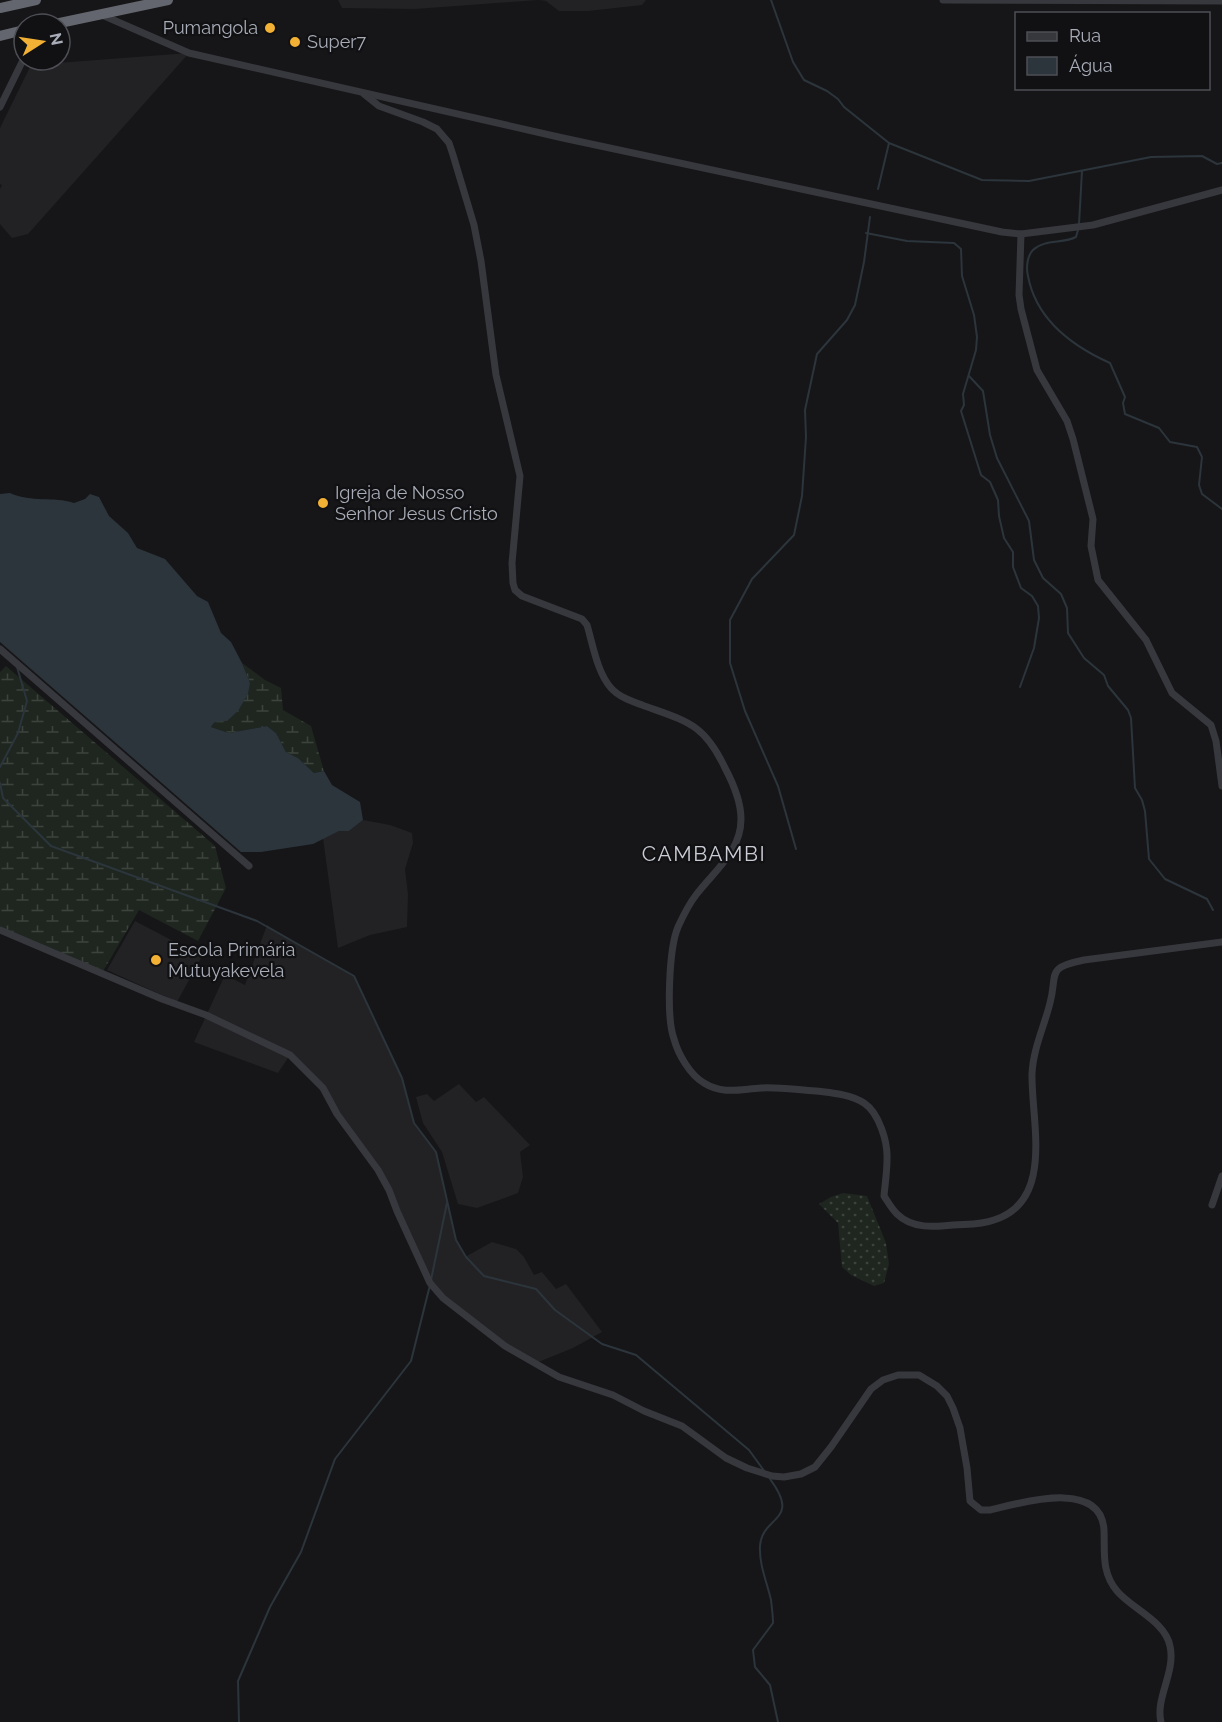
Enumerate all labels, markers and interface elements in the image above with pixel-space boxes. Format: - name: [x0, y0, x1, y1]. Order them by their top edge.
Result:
- north arrow: [12, 12, 72, 72]
- legend: [1015, 12, 1210, 90]
- place label: Pumangola: [163, 17, 258, 38]
- marker: Pumangola: [263, 21, 277, 35]
- text: Rua: [1069, 25, 1101, 46]
- text: N: [46, 31, 67, 47]
- place label: Super7: [307, 31, 367, 52]
- marker: Super7: [288, 35, 302, 49]
- text: Água: [1069, 54, 1113, 76]
- place label: Igreja de Nosso Senhor Jesus Cristo: [335, 482, 498, 524]
- marker: Igreja de Nosso Senhor Jesus Cristo: [316, 496, 330, 510]
- district label: CAMBAMBI: [642, 841, 766, 866]
- place label: Escola Primária Mutuyakevela: [168, 939, 295, 981]
- marker: Escola Primária Mutuyakevela: [149, 953, 163, 967]

